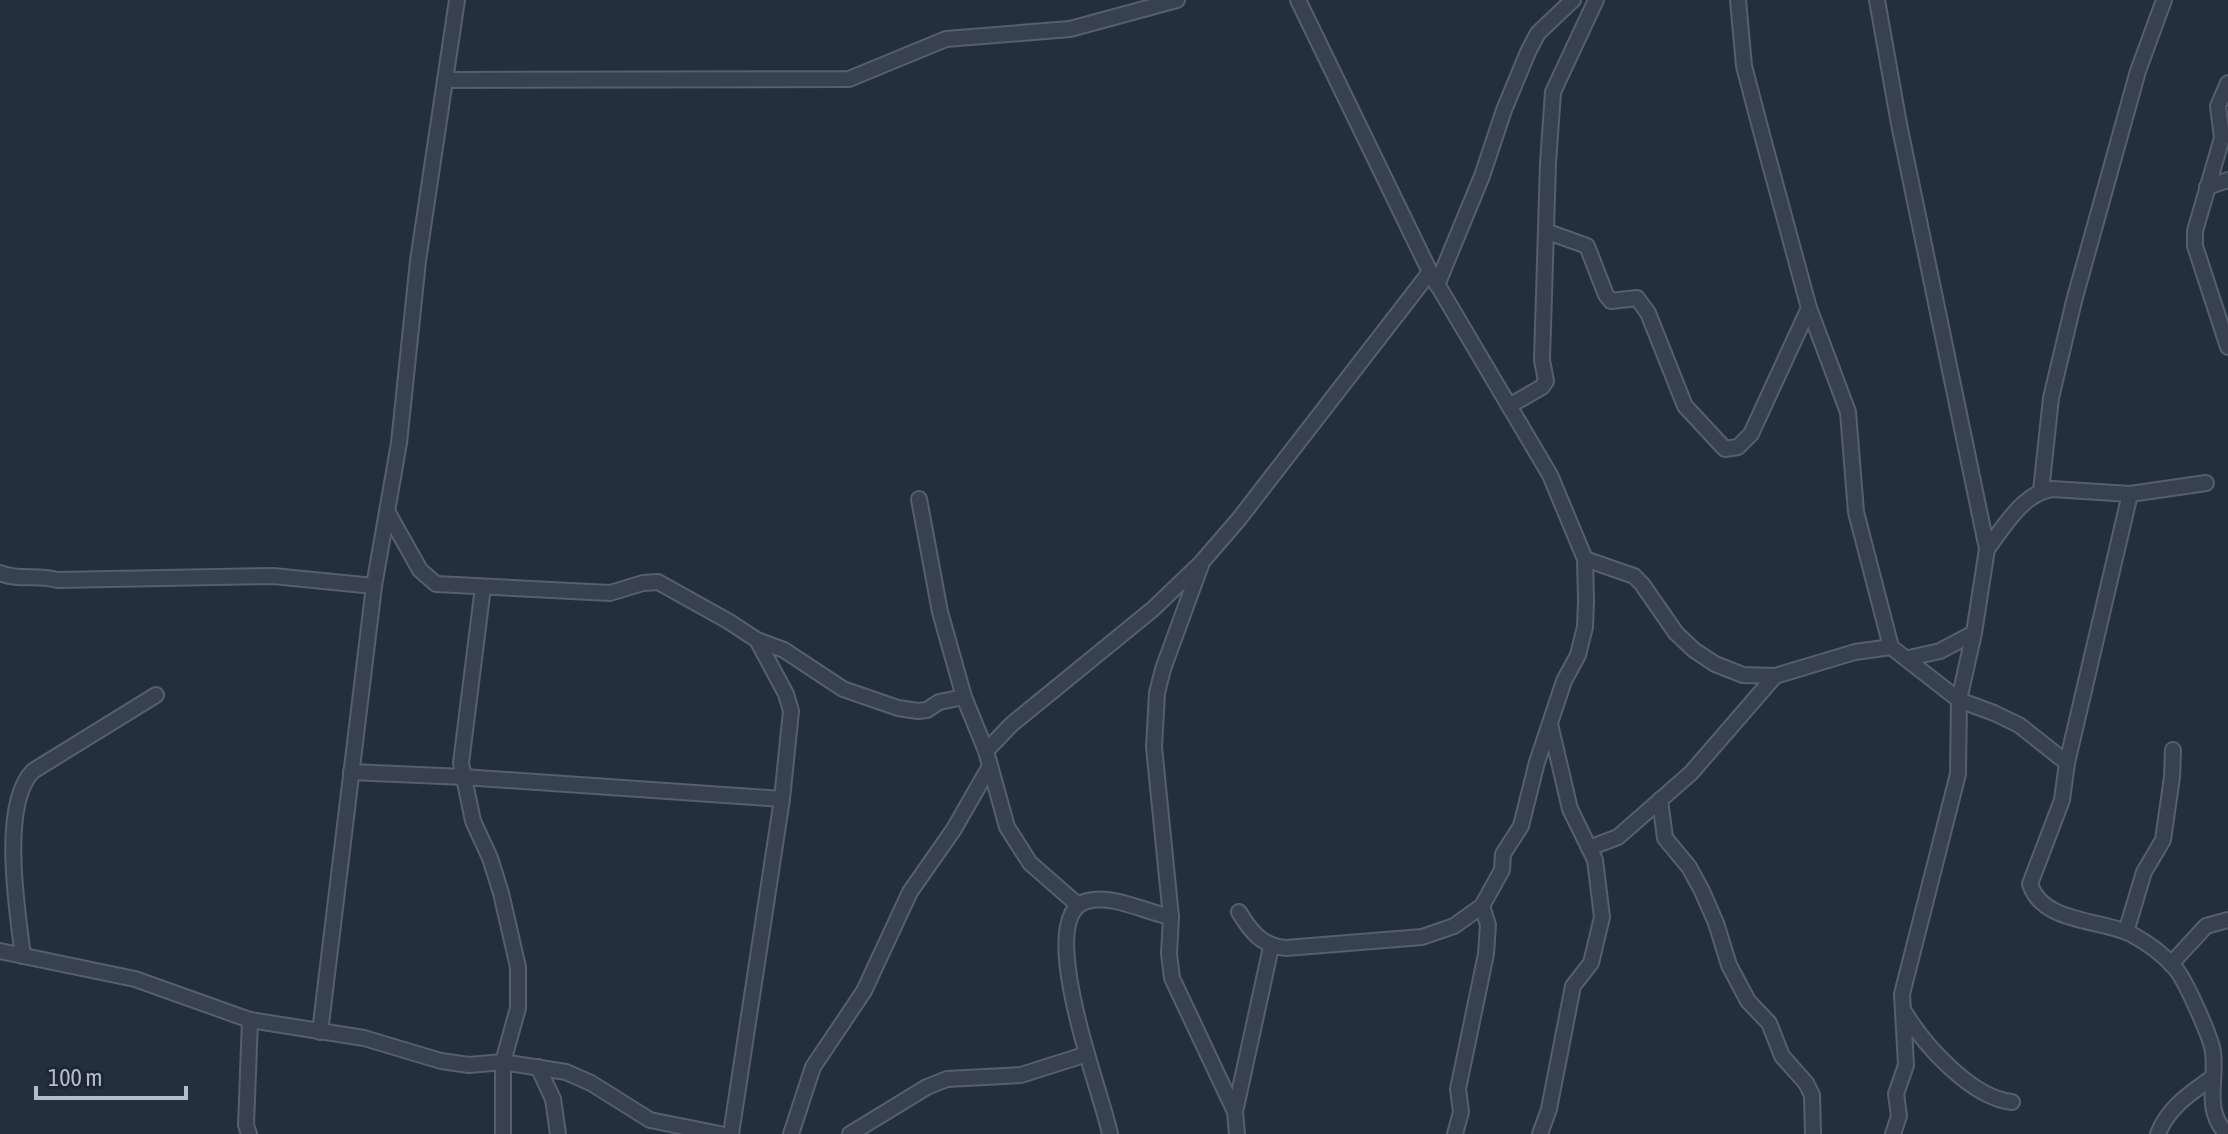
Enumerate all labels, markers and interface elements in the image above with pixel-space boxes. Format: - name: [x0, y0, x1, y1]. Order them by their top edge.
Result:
- scale bar: [36, 1050, 186, 1100]
- text: 100 m: [48, 1064, 102, 1091]

